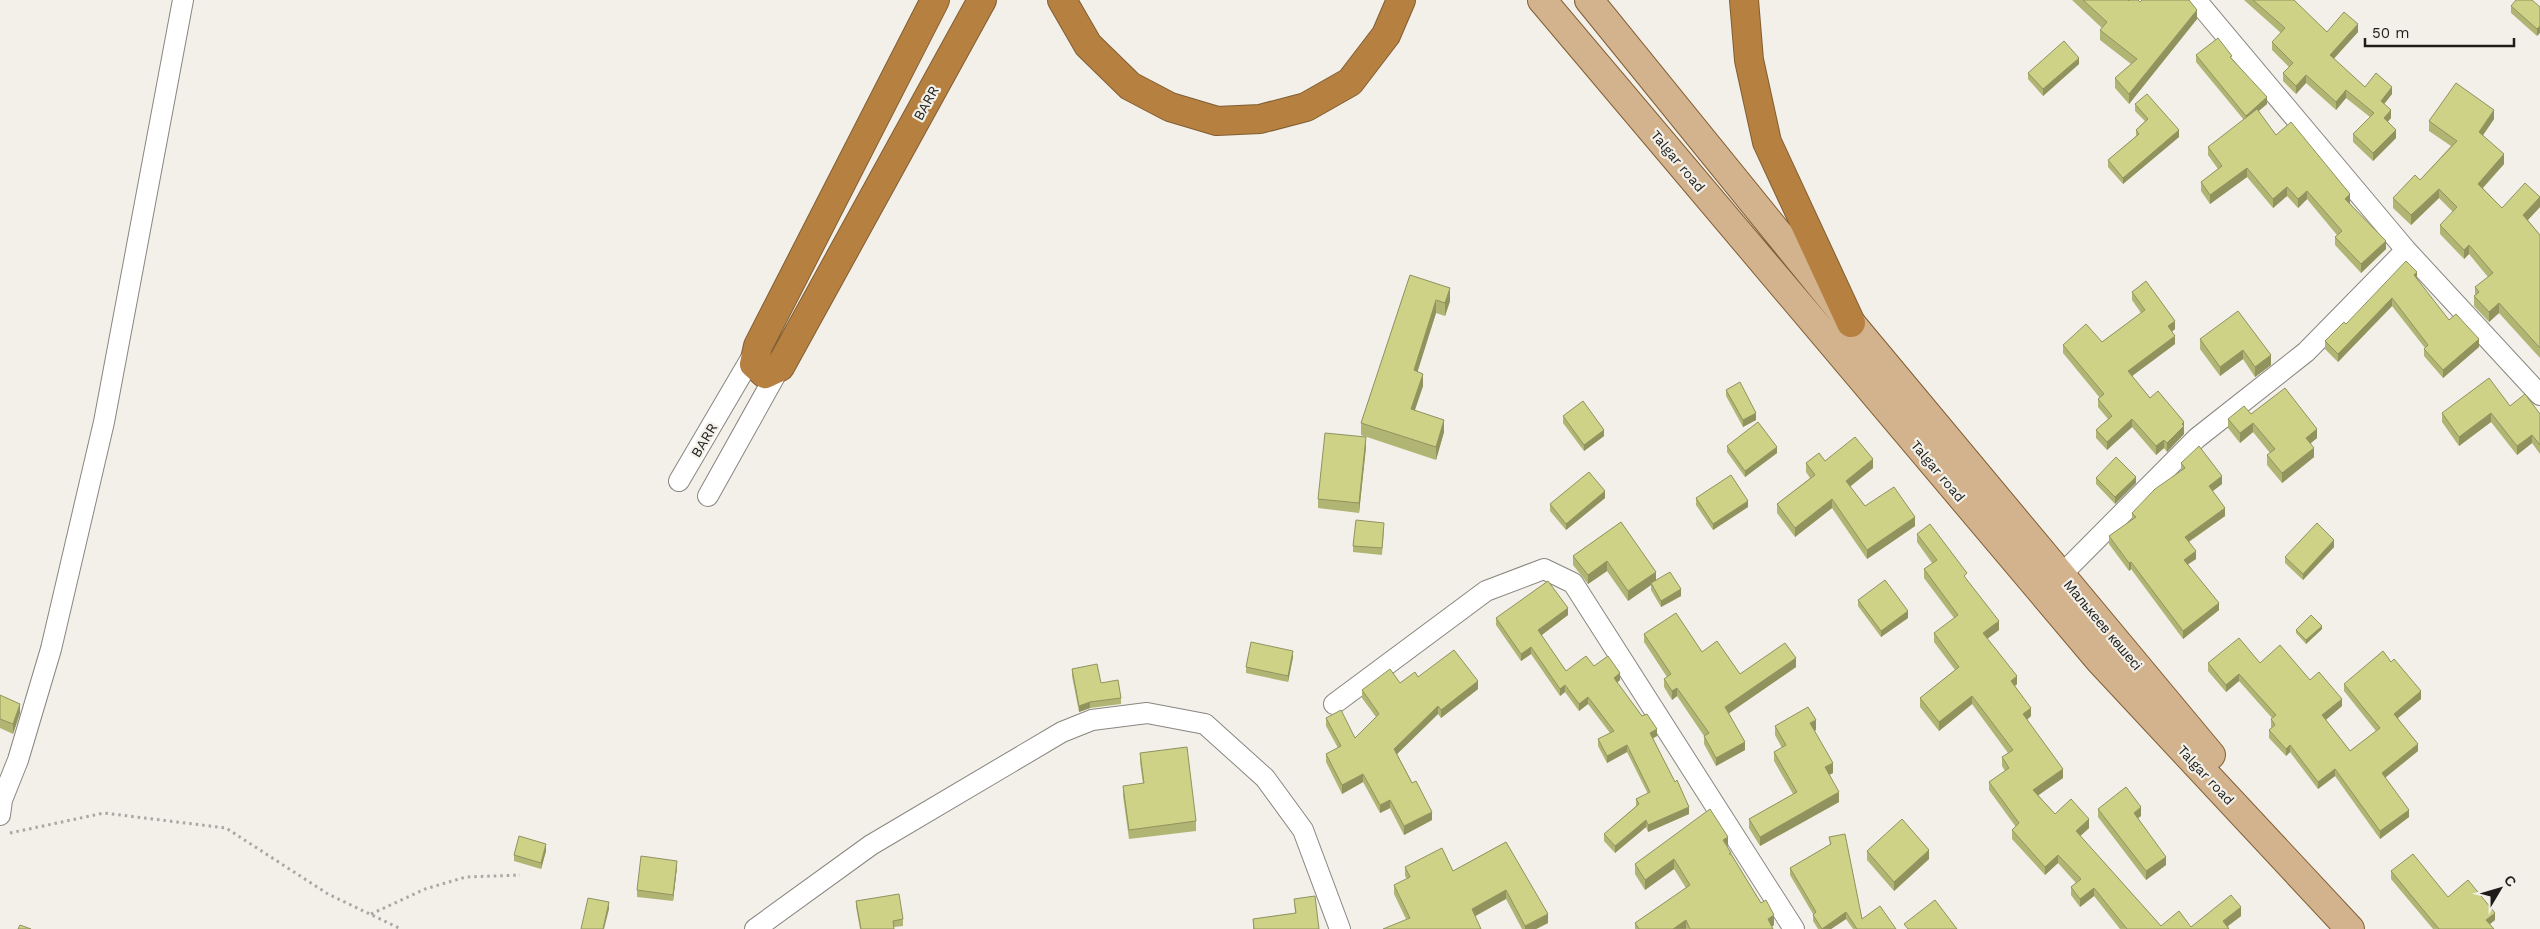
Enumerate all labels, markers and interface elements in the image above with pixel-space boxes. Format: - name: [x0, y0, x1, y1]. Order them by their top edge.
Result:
- scale bar: [2365, 15, 2514, 47]
- text: 50 m: [2372, 24, 2409, 42]
- street label: BARR: [910, 83, 942, 123]
- street label: Talgar road: [1648, 127, 1708, 195]
- street label: BARR: [688, 420, 720, 460]
- street label: Talgar road: [1908, 437, 1968, 505]
- street label: Малькеев көшесі: [2061, 577, 2145, 673]
- street label: Talgar road: [2174, 742, 2238, 808]
- north arrow: [2475, 864, 2525, 914]
- text: С: [2501, 872, 2520, 890]

